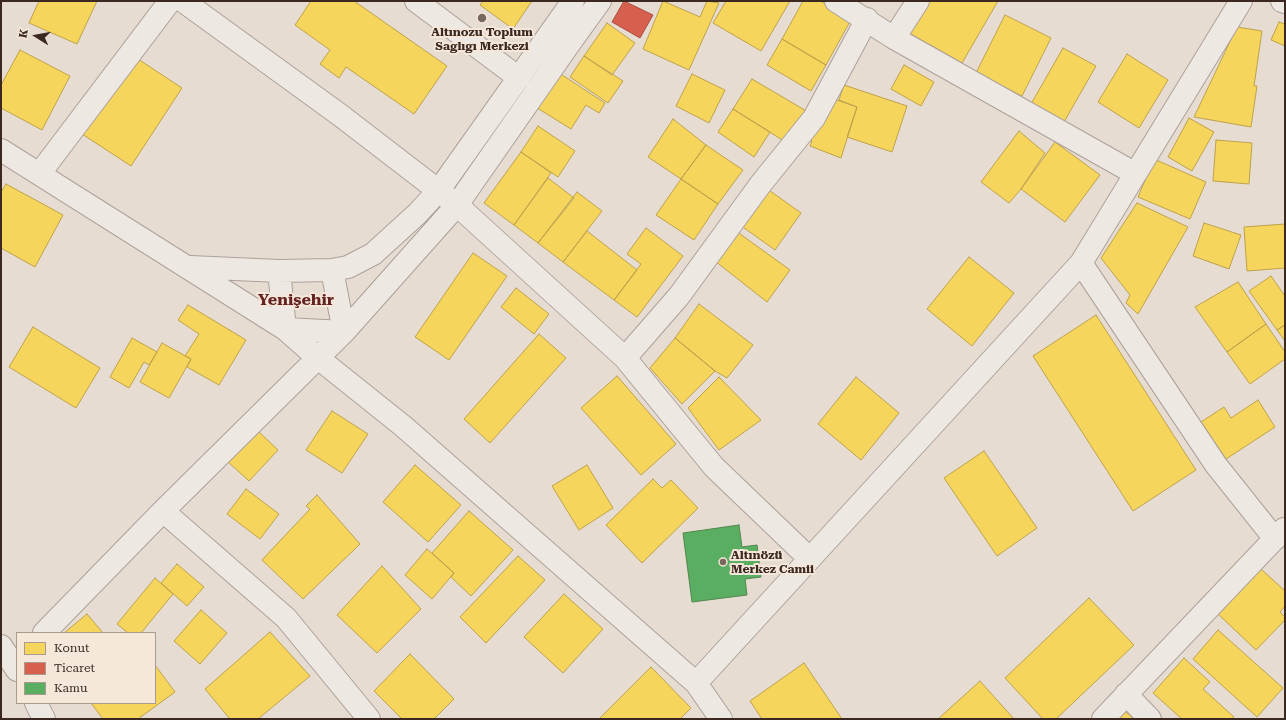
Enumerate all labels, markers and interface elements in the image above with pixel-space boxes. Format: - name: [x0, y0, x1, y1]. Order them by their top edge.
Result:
- marker: Altınozu Toplum Saglıgı Merkezi: [476, 12, 488, 24]
- north arrow: [16, 16, 56, 56]
- place label: Altınozu Toplum Saglıgı Merkezi: [431, 25, 533, 53]
- text: K: [17, 28, 31, 39]
- district label: Yenişehir: [258, 290, 334, 310]
- place label: Altınözü Merkez Camii: [731, 548, 814, 576]
- marker: Altınözü Merkez Camii: [718, 557, 728, 567]
- legend: [16, 632, 156, 704]
- text: Konut: [54, 641, 89, 655]
- text: Ticaret: [54, 661, 95, 675]
- text: Kamu: [54, 681, 87, 695]

